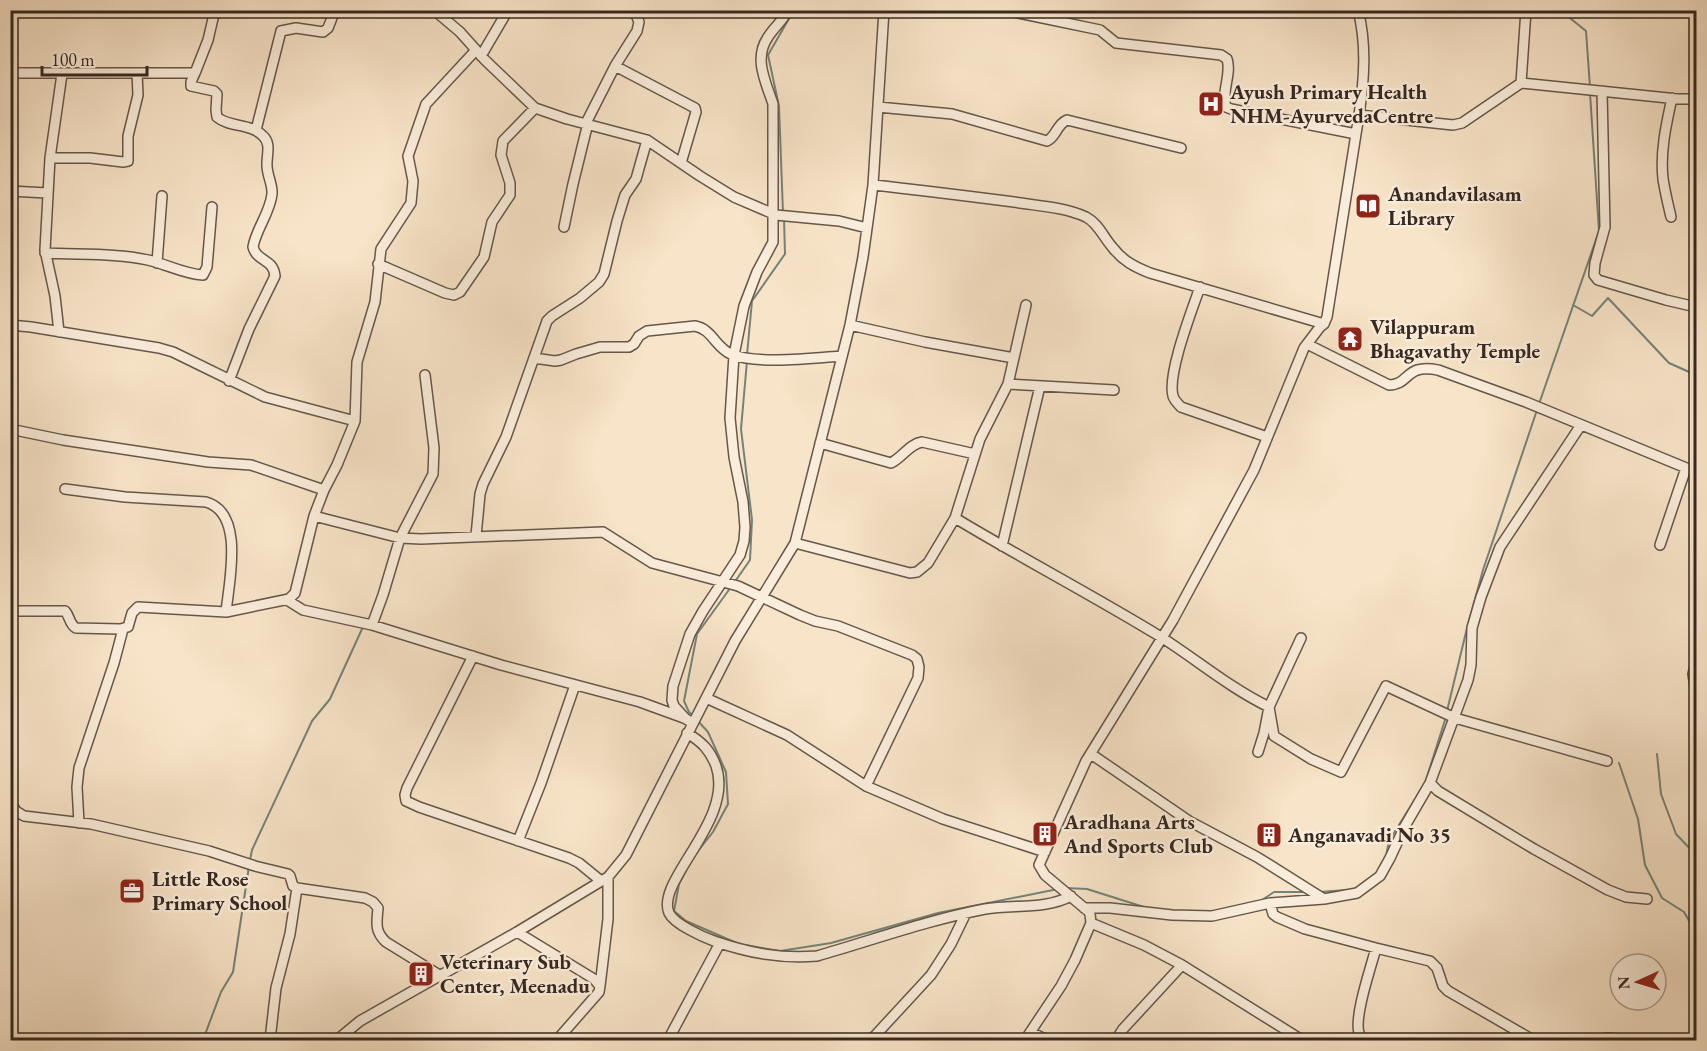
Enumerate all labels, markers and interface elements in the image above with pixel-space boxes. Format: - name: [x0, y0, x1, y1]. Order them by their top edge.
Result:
- scale bar: [42, 39, 147, 77]
- text: 100 m: [51, 48, 95, 71]
- place label: Ayush Primary Health NHM-AyurvedaCentre: [1229, 78, 1434, 129]
- hospital icon: Ayush Primary Health NHM-AyurvedaCentre: [1196, 89, 1226, 119]
- place label: Anandavilasam Library: [1387, 180, 1522, 231]
- library icon: Anandavilasam Library: [1353, 191, 1383, 221]
- place label: Vilappuram Bhagavathy Temple: [1370, 313, 1540, 364]
- temple icon: Vilappuram Bhagavathy Temple: [1335, 324, 1365, 354]
- place label: Aradhana Arts And Sports Club: [1063, 808, 1213, 859]
- building icon: Aradhana Arts And Sports Club: [1030, 819, 1060, 849]
- building icon: Anganavadi No 35: [1254, 820, 1284, 850]
- place label: Anganavadi No 35: [1287, 821, 1451, 848]
- place label: Little Rose Primary School: [152, 865, 287, 916]
- office icon: Little Rose Primary School: [117, 876, 147, 906]
- place label: Veterinary Sub Center, Meenadu: [440, 948, 590, 999]
- north arrow: [1608, 952, 1668, 1012]
- building icon: Veterinary Sub Center, Meenadu: [406, 959, 436, 989]
- text: N: [1613, 976, 1634, 990]

